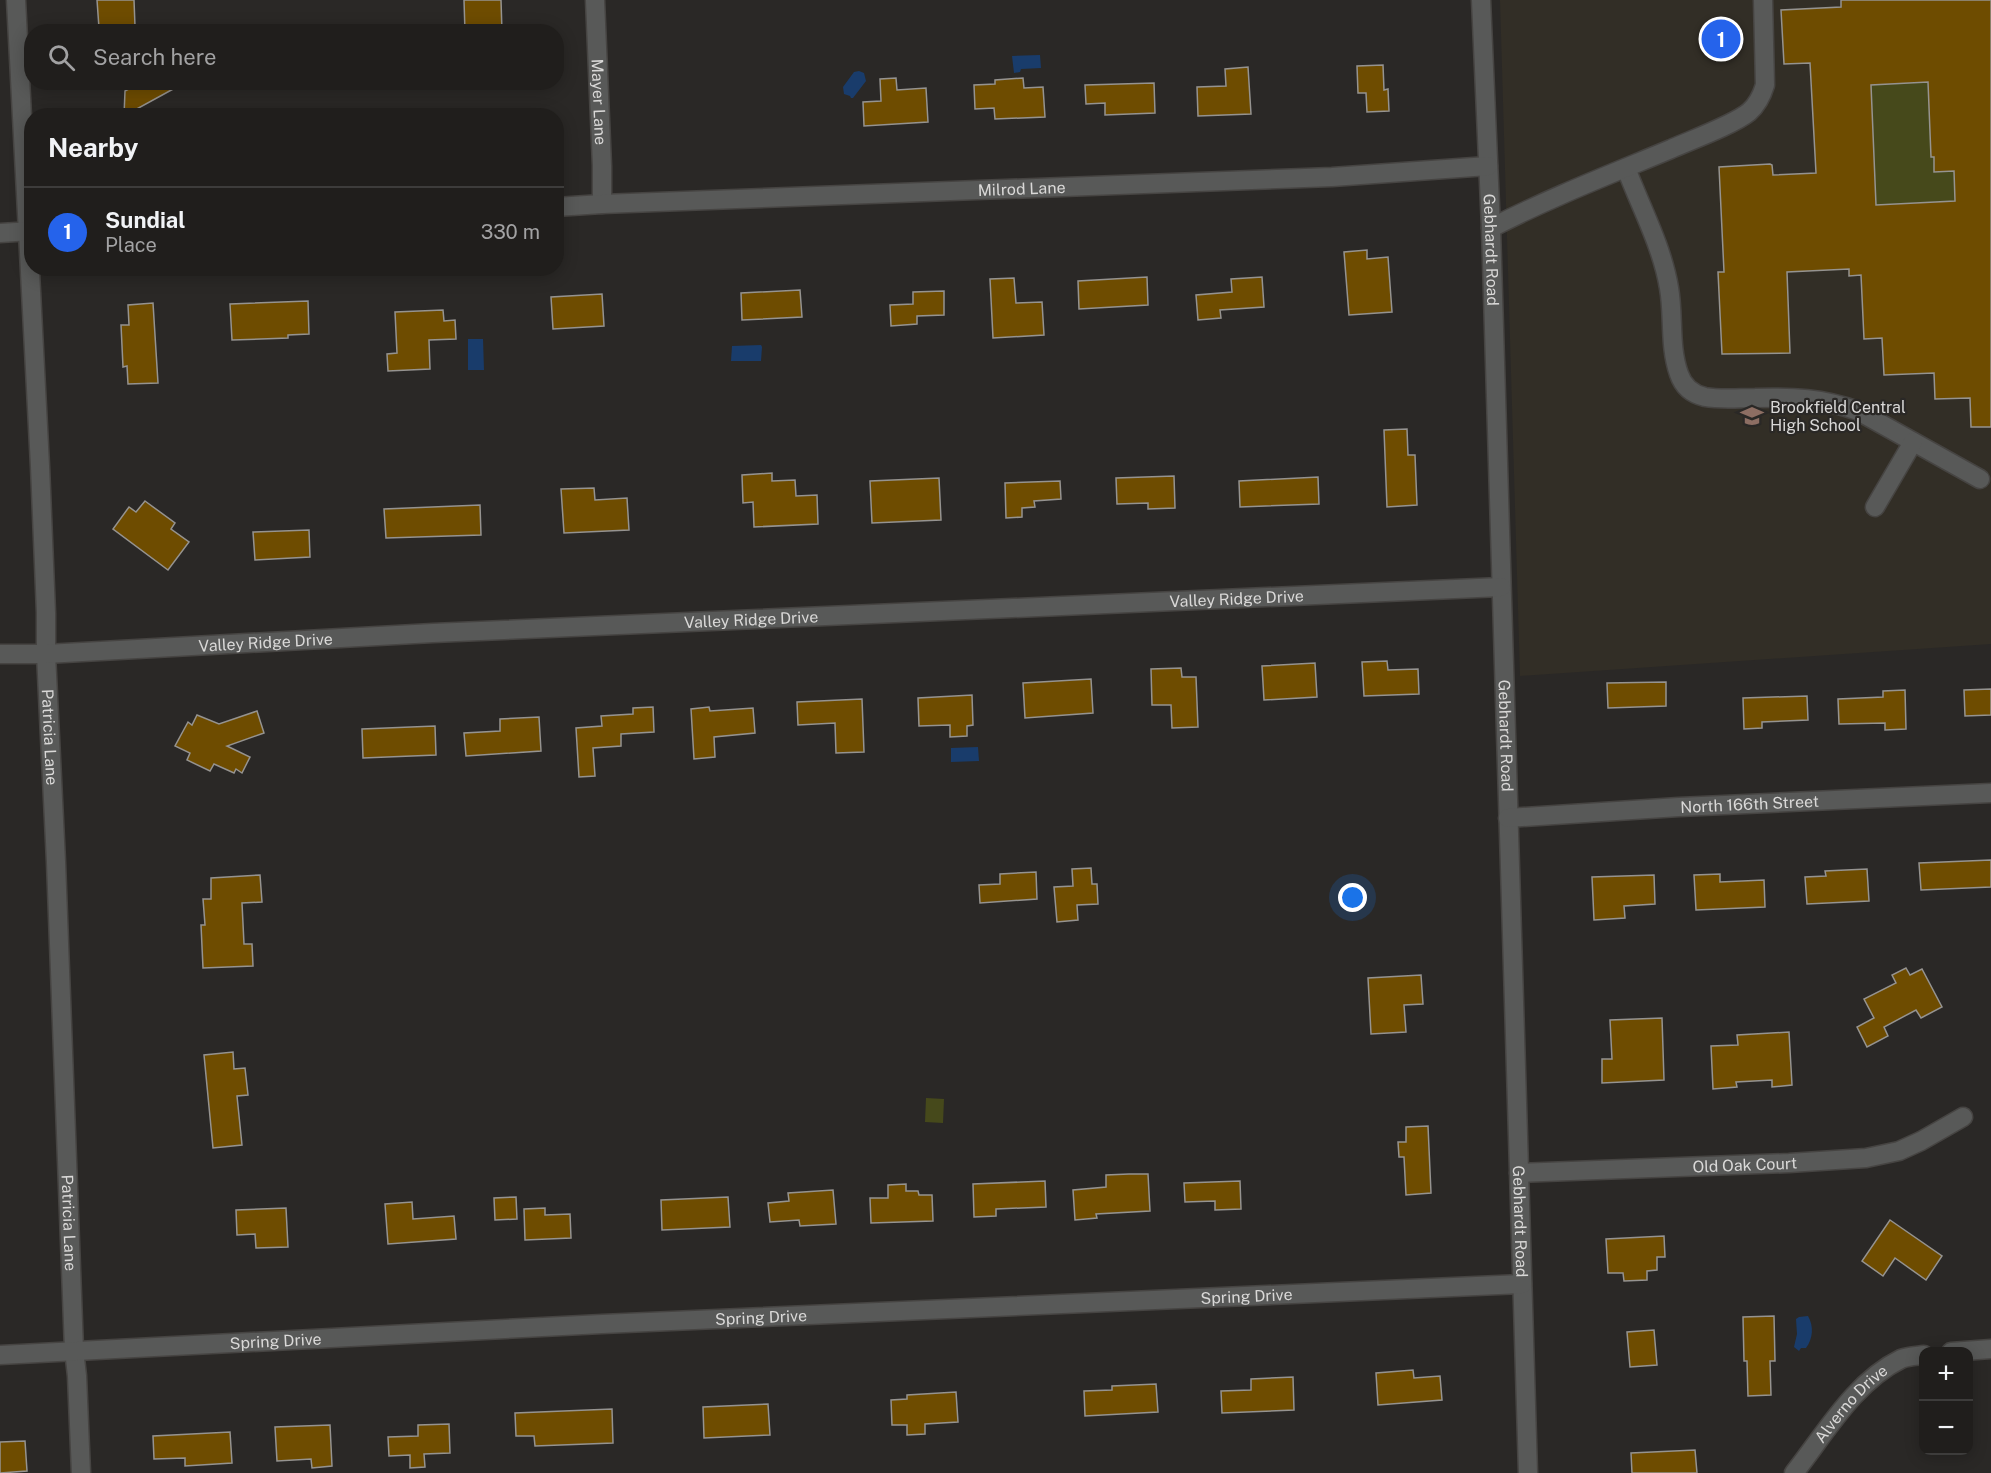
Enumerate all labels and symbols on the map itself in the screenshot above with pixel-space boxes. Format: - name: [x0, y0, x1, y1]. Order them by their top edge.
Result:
- pin: 1: [1702, 16, 1740, 62]
- street label: Mayer Lane: [587, 58, 610, 146]
- street label: Milrod Lane: [977, 178, 1066, 200]
- street label: Gebhardt Road: [1480, 193, 1502, 306]
- place label: Brookfield Central High School: [1770, 398, 1906, 435]
- school or university icon: Brookfield Central High School: [1739, 403, 1765, 429]
- street label: Valley Ridge Drive: [1169, 586, 1304, 611]
- street label: Valley Ridge Drive: [684, 607, 819, 632]
- street label: Valley Ridge Drive: [198, 629, 333, 656]
- street label: Gebhardt Road: [1494, 679, 1517, 792]
- street label: Patricia Lane: [38, 689, 61, 786]
- street label: North 166th Street: [1680, 792, 1819, 817]
- your location: [1338, 883, 1367, 912]
- street label: Old Oak Court: [1692, 1153, 1798, 1177]
- street label: Gebhardt Road: [1509, 1165, 1531, 1278]
- street label: Patricia Lane: [58, 1174, 80, 1271]
- street label: Spring Drive: [1200, 1285, 1293, 1308]
- street label: Spring Drive: [715, 1306, 807, 1329]
- street label: Spring Drive: [229, 1329, 322, 1353]
- street label: Alverno Drive: [1811, 1361, 1891, 1447]

